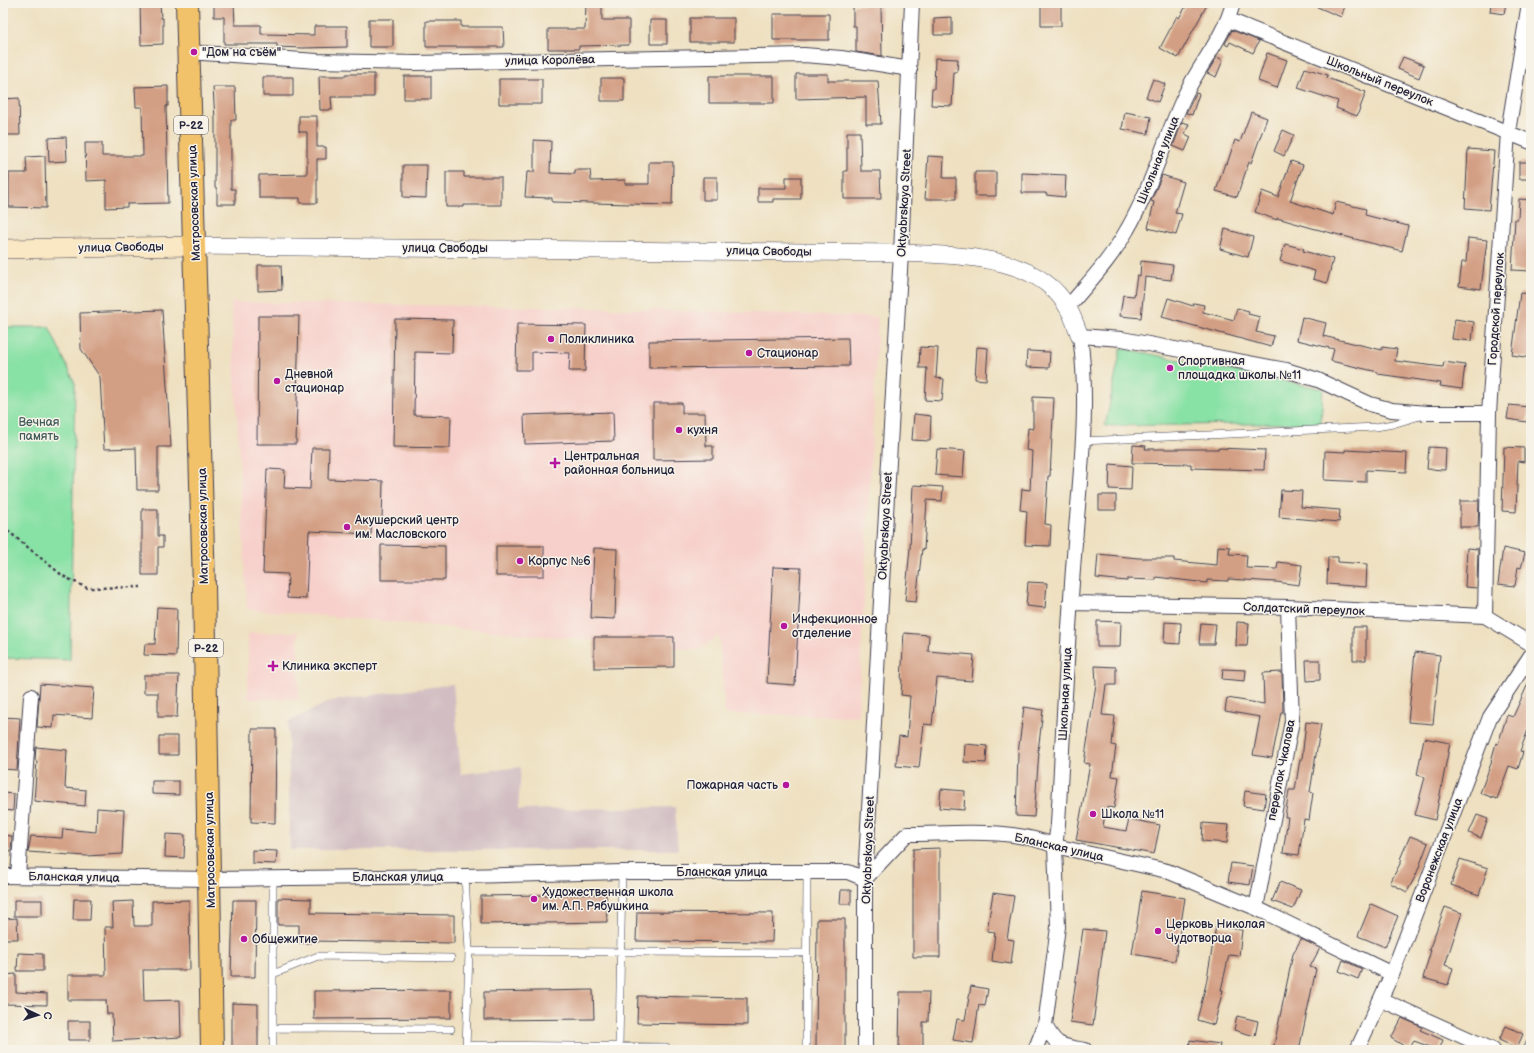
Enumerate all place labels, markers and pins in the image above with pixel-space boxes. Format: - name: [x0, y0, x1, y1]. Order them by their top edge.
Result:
- place label: "Дом на съём": [202, 45, 281, 60]
- marker: "Дом на съём": [189, 47, 199, 57]
- place label: Поликлиника: [559, 332, 634, 347]
- marker: Поликлиника: [546, 334, 556, 344]
- place label: Стационар: [757, 346, 818, 361]
- marker: Стационар: [744, 348, 754, 358]
- place label: Спортивная площадка школы №11: [1178, 354, 1301, 383]
- marker: Спортивная площадка школы №11: [1165, 363, 1175, 373]
- place label: Дневной стационар: [285, 367, 344, 396]
- marker: Дневной стационар: [272, 376, 282, 386]
- place label: кухня: [687, 423, 718, 438]
- marker: кухня: [674, 425, 684, 435]
- place label: Центральная районная больница: [564, 449, 675, 478]
- marker: Центральная районная больница: [549, 457, 561, 469]
- place label: Акушерский центр им. Масловского: [354, 513, 459, 542]
- marker: Акушерский центр им. Масловского: [342, 522, 352, 532]
- place label: Корпус №6: [528, 554, 591, 569]
- marker: Корпус №6: [515, 556, 525, 566]
- place label: Инфекционное отделение: [792, 612, 878, 641]
- marker: Инфекционное отделение: [779, 621, 789, 631]
- place label: Клиника эксперт: [282, 659, 378, 674]
- marker: Клиника эксперт: [267, 660, 279, 672]
- place label: Пожарная часть: [686, 778, 778, 793]
- marker: Пожарная часть: [781, 780, 791, 790]
- place label: Школа №11: [1101, 807, 1164, 822]
- marker: Школа №11: [1088, 809, 1098, 819]
- place label: Художественная школа им. А.П. Рябушкина: [542, 885, 674, 914]
- marker: Художественная школа им. А.П. Рябушкина: [529, 894, 539, 904]
- place label: Церковь Николая Чудотворца: [1166, 917, 1265, 946]
- marker: Церковь Николая Чудотворца: [1153, 926, 1163, 936]
- place label: Общежитие: [252, 932, 318, 947]
- marker: Общежитие: [239, 934, 249, 944]

